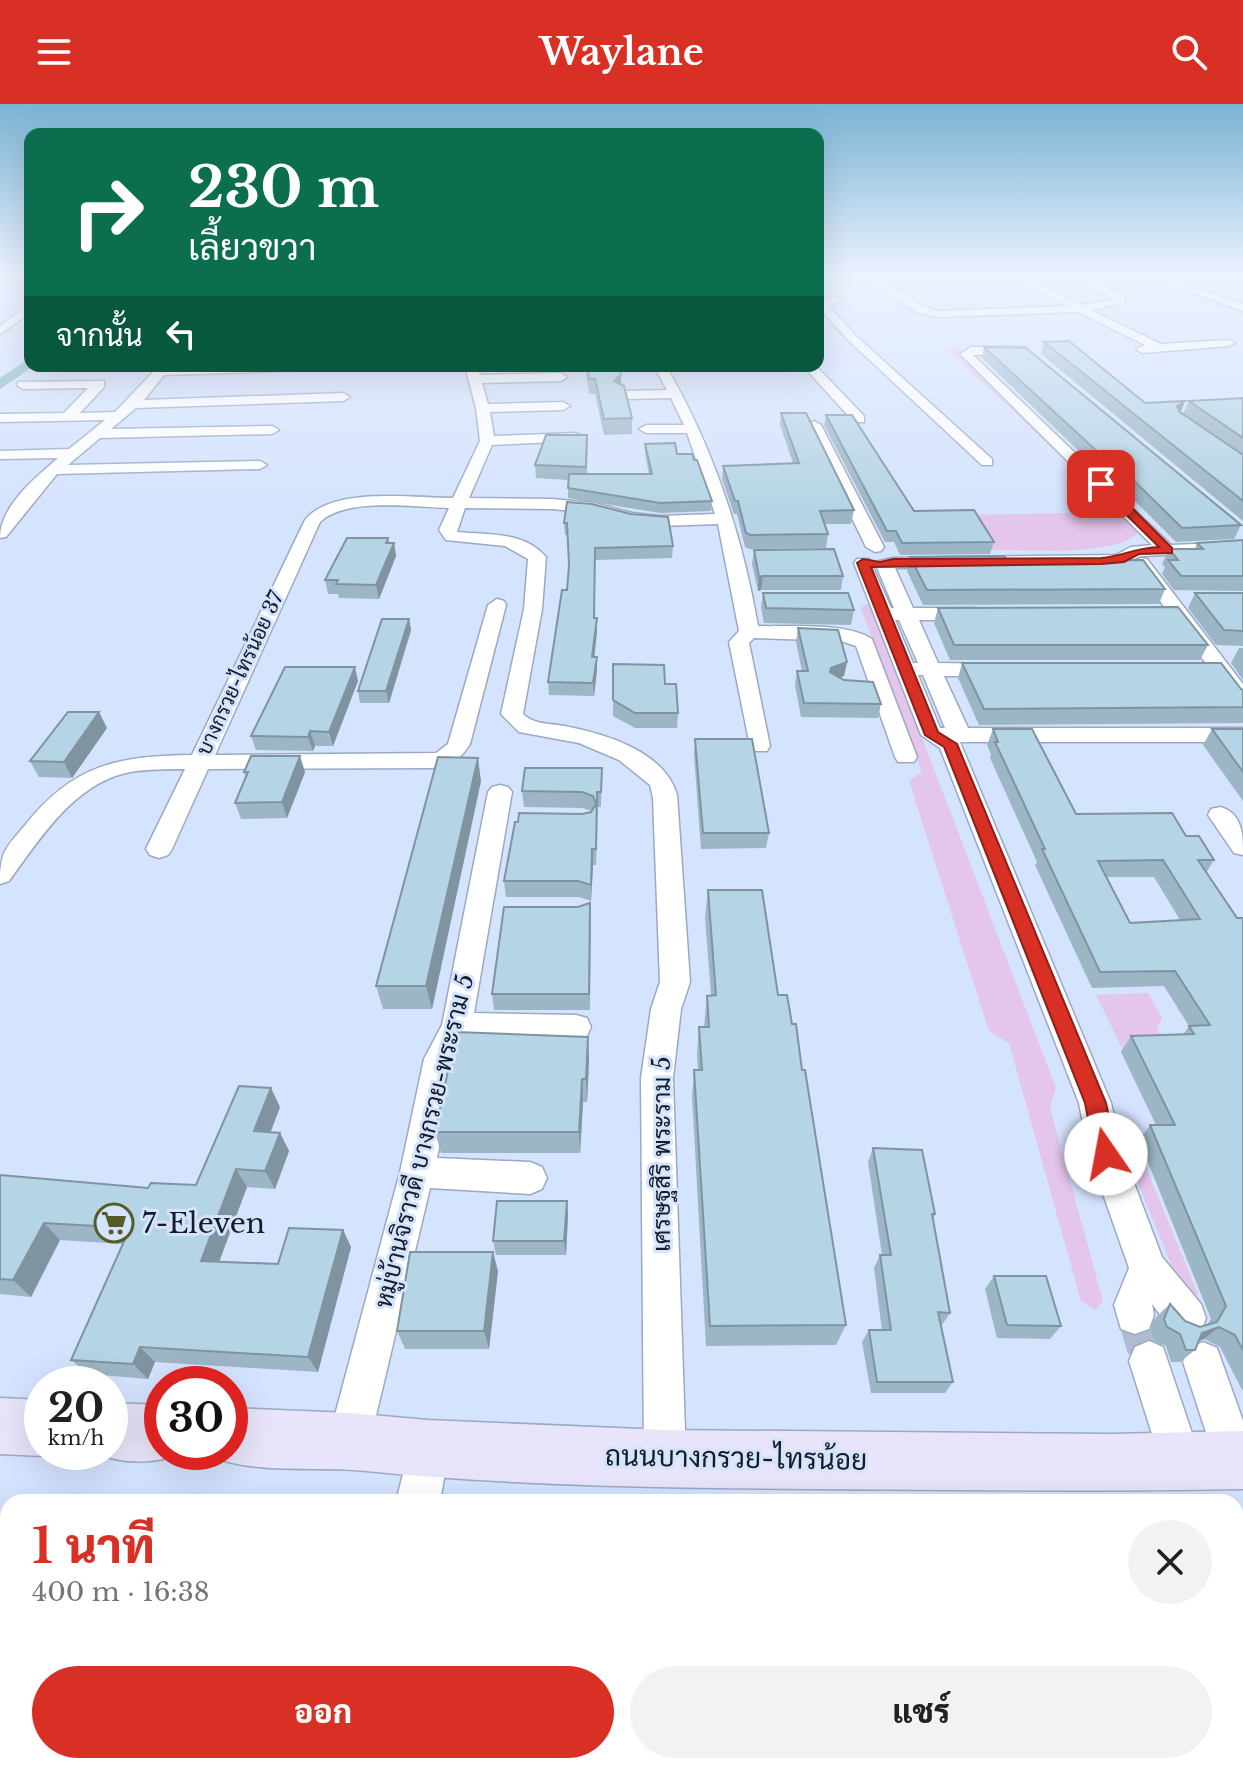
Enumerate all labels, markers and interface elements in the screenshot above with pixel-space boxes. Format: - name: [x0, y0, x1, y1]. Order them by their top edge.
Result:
- icon: menu: [32, 30, 76, 74]
- text: Waylane: [539, 30, 704, 75]
- icon: search: [1167, 30, 1211, 74]
- text: 230 m: [188, 153, 379, 222]
- icon: right: [56, 160, 160, 264]
- text: เลี้ยวขวา: [188, 225, 316, 270]
- icon: left: [159, 312, 203, 356]
- text: จากนั้น: [56, 317, 143, 354]
- pin: [1067, 450, 1135, 518]
- icon: arrive: [1079, 462, 1123, 506]
- street label: บางกรวย-ไทรน้อย 37: [191, 586, 289, 759]
- street label: หมู่บ้านจิราวดี บางกรวย-พระราม 5: [368, 971, 482, 1312]
- street label: เศรษฐสิริ พระราม 5: [647, 1056, 678, 1252]
- position arrow: [1064, 1112, 1148, 1196]
- supermarket icon: 7-Eleven: [93, 1202, 135, 1244]
- place label: 7-Eleven: [142, 1206, 265, 1241]
- speed limit sign: 30: [144, 1366, 248, 1470]
- text: 20: [48, 1383, 104, 1433]
- text: km/h: [48, 1426, 104, 1450]
- street label: ถนนบางกรวย-ไทรน้อย: [604, 1436, 868, 1478]
- text: 1 นาที: [32, 1516, 155, 1576]
- button: close: [1128, 1520, 1212, 1604]
- text: 400 m · 16:38: [32, 1576, 210, 1608]
- button: ออก: [32, 1666, 614, 1758]
- button: แชร์: [630, 1666, 1212, 1758]

